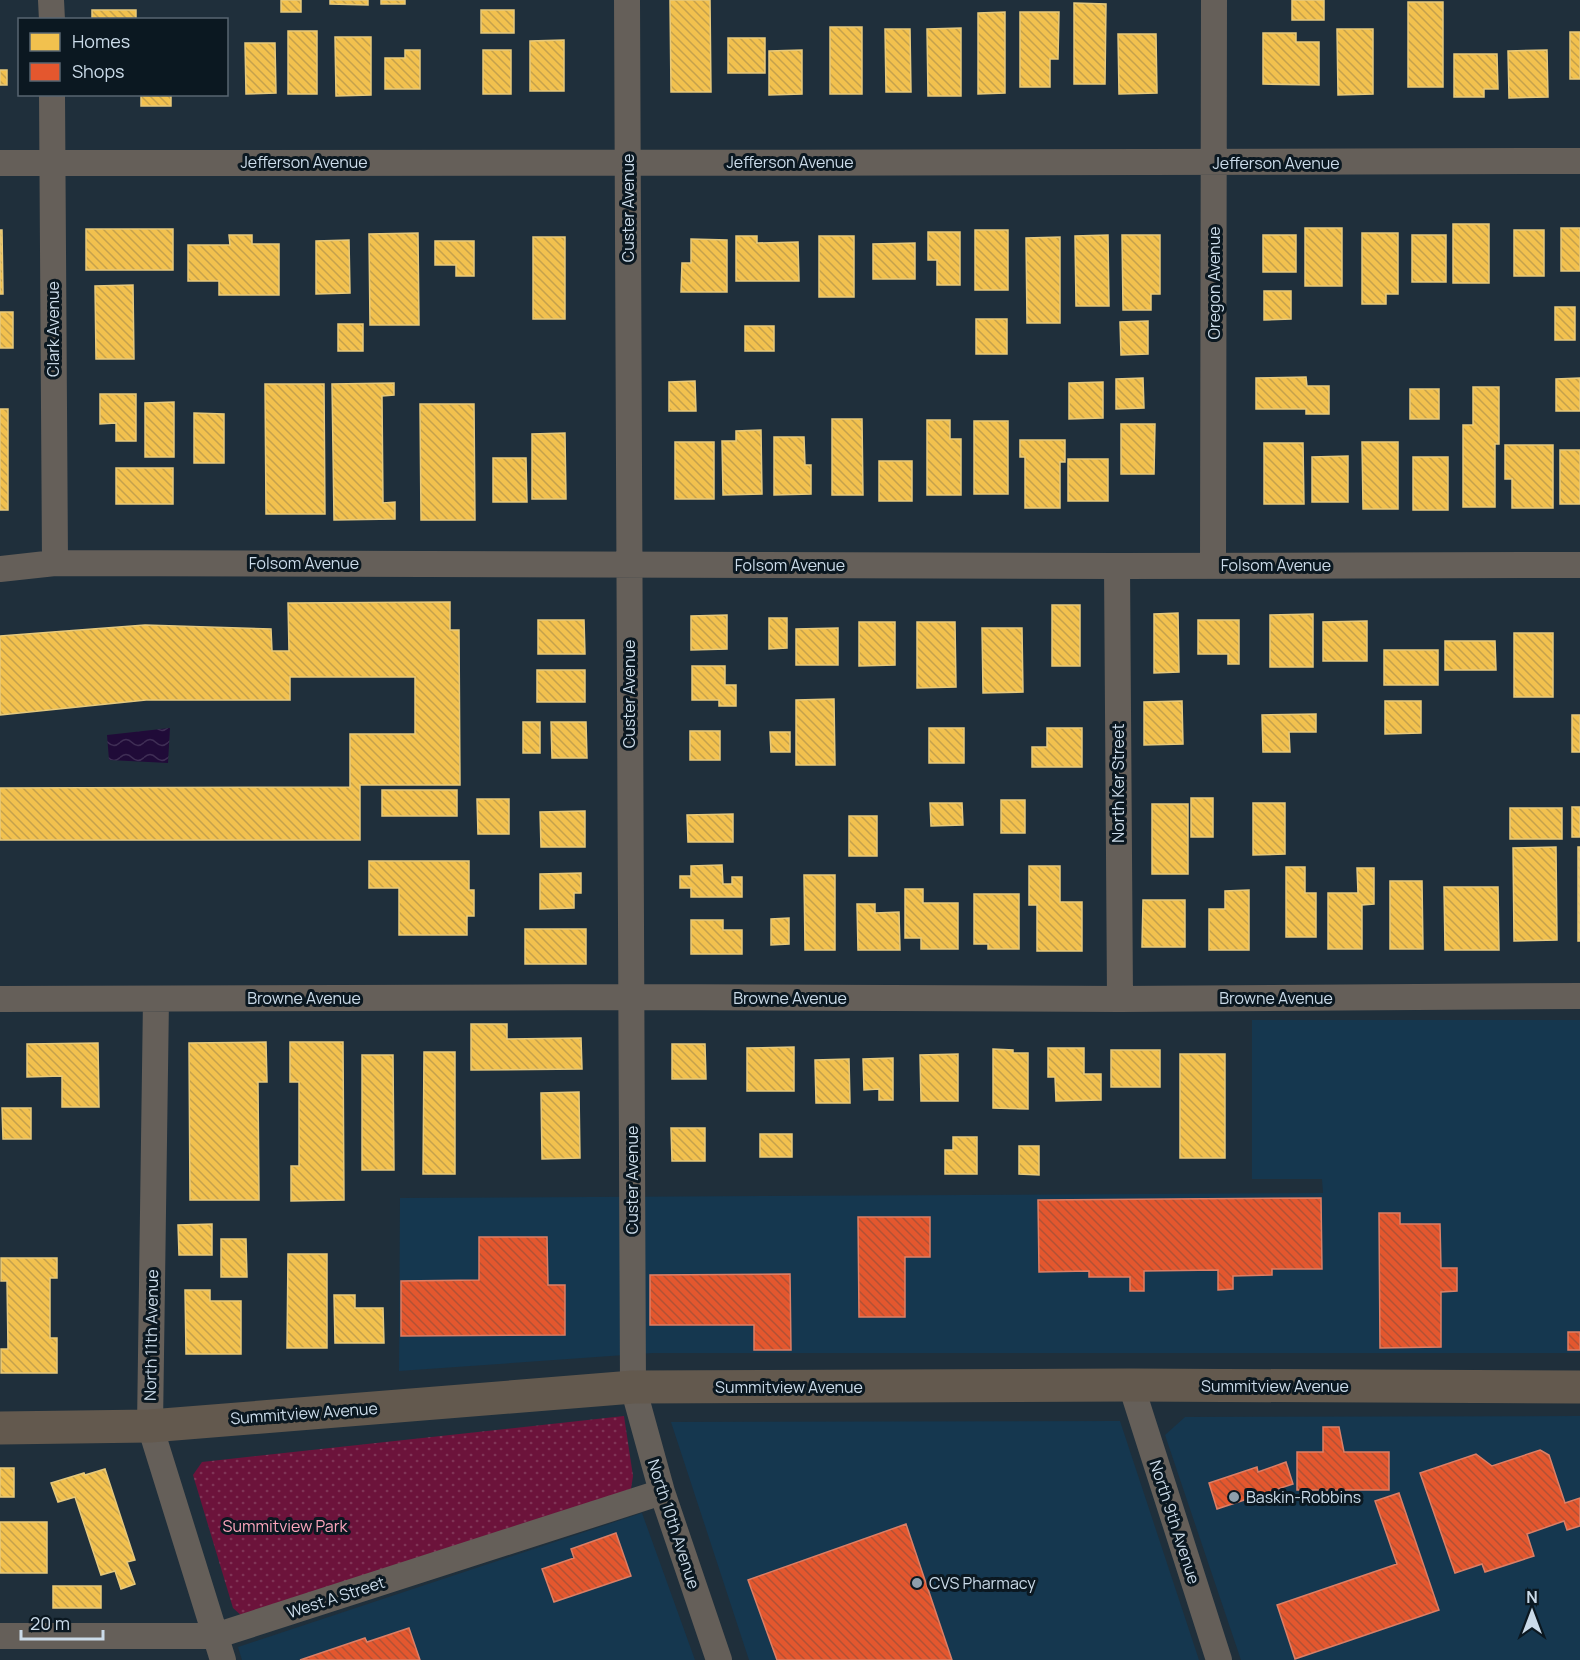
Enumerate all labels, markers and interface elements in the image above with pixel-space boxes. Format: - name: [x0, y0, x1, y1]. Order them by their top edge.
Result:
- legend: [18, 18, 228, 96]
- text: Homes: [72, 29, 130, 53]
- text: Shops: [72, 59, 124, 83]
- street label: Jefferson Avenue: [240, 151, 368, 173]
- street label: Jefferson Avenue: [726, 151, 854, 173]
- street label: Jefferson Avenue: [1212, 152, 1340, 174]
- street label: Custer Avenue: [617, 154, 639, 262]
- street label: Oregon Avenue: [1203, 227, 1225, 339]
- street label: Clark Avenue: [42, 281, 64, 377]
- street label: Folsom Avenue: [249, 552, 359, 574]
- street label: Folsom Avenue: [735, 554, 845, 576]
- street label: Folsom Avenue: [1221, 554, 1331, 576]
- street label: Custer Avenue: [618, 640, 640, 748]
- street label: North Ker Street: [1107, 723, 1129, 843]
- street label: Browne Avenue: [247, 987, 361, 1009]
- street label: Browne Avenue: [733, 987, 847, 1009]
- street label: Browne Avenue: [1219, 987, 1333, 1009]
- street label: Custer Avenue: [621, 1126, 643, 1234]
- street label: North 11th Avenue: [139, 1269, 163, 1401]
- street label: Summitview Avenue: [1201, 1375, 1349, 1397]
- street label: Summitview Avenue: [715, 1376, 863, 1398]
- street label: Summitview Avenue: [230, 1397, 378, 1429]
- street label: North 10th Avenue: [643, 1456, 705, 1592]
- street label: North 9th Avenue: [1145, 1457, 1205, 1587]
- place label: Baskin-Robbins: [1246, 1486, 1361, 1508]
- marker: Baskin-Robbins: [1227, 1490, 1241, 1504]
- park label: Summitview Park: [223, 1515, 349, 1537]
- street label: West A Street: [284, 1571, 388, 1623]
- place label: CVS Pharmacy: [929, 1572, 1036, 1594]
- marker: CVS Pharmacy: [910, 1576, 924, 1590]
- north arrow: [1502, 1582, 1562, 1642]
- text: N: [1526, 1586, 1538, 1608]
- scale bar: [21, 1603, 104, 1641]
- text: 20 m: [30, 1611, 70, 1635]

